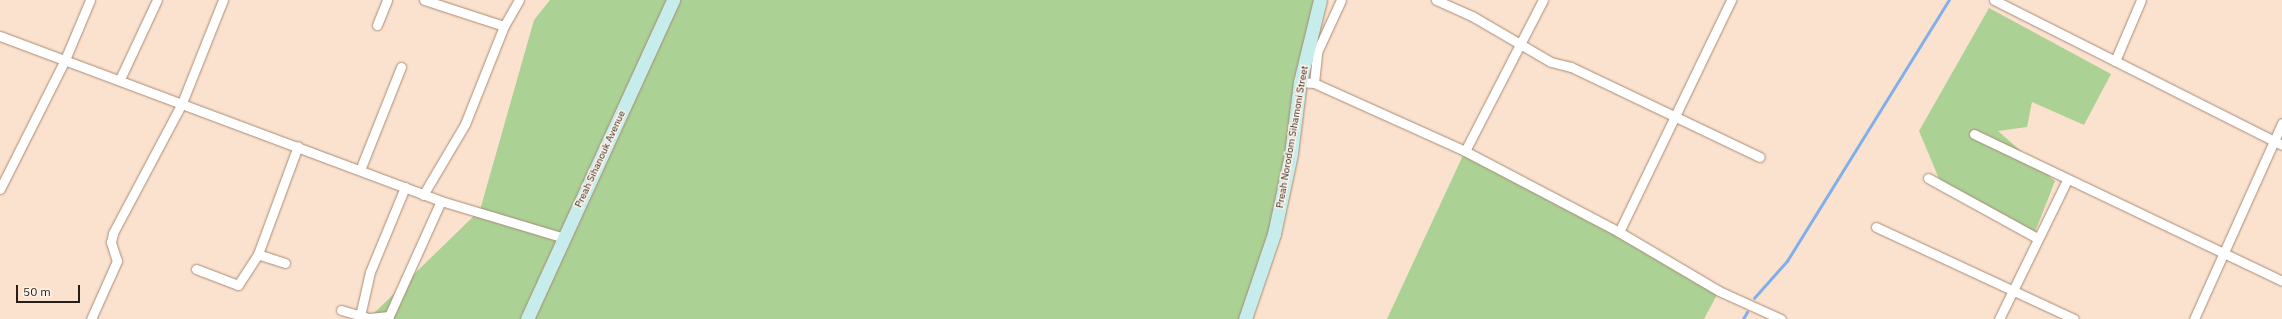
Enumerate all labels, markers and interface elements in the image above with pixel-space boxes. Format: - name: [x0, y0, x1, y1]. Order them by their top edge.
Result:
- street label: Preah Norodom Sihamoni Street: [1274, 65, 1310, 209]
- street label: Preah Sihanouk Avenue: [572, 109, 628, 209]
- scale bar: [18, 277, 82, 303]
- text: 50 m: [23, 284, 51, 299]

